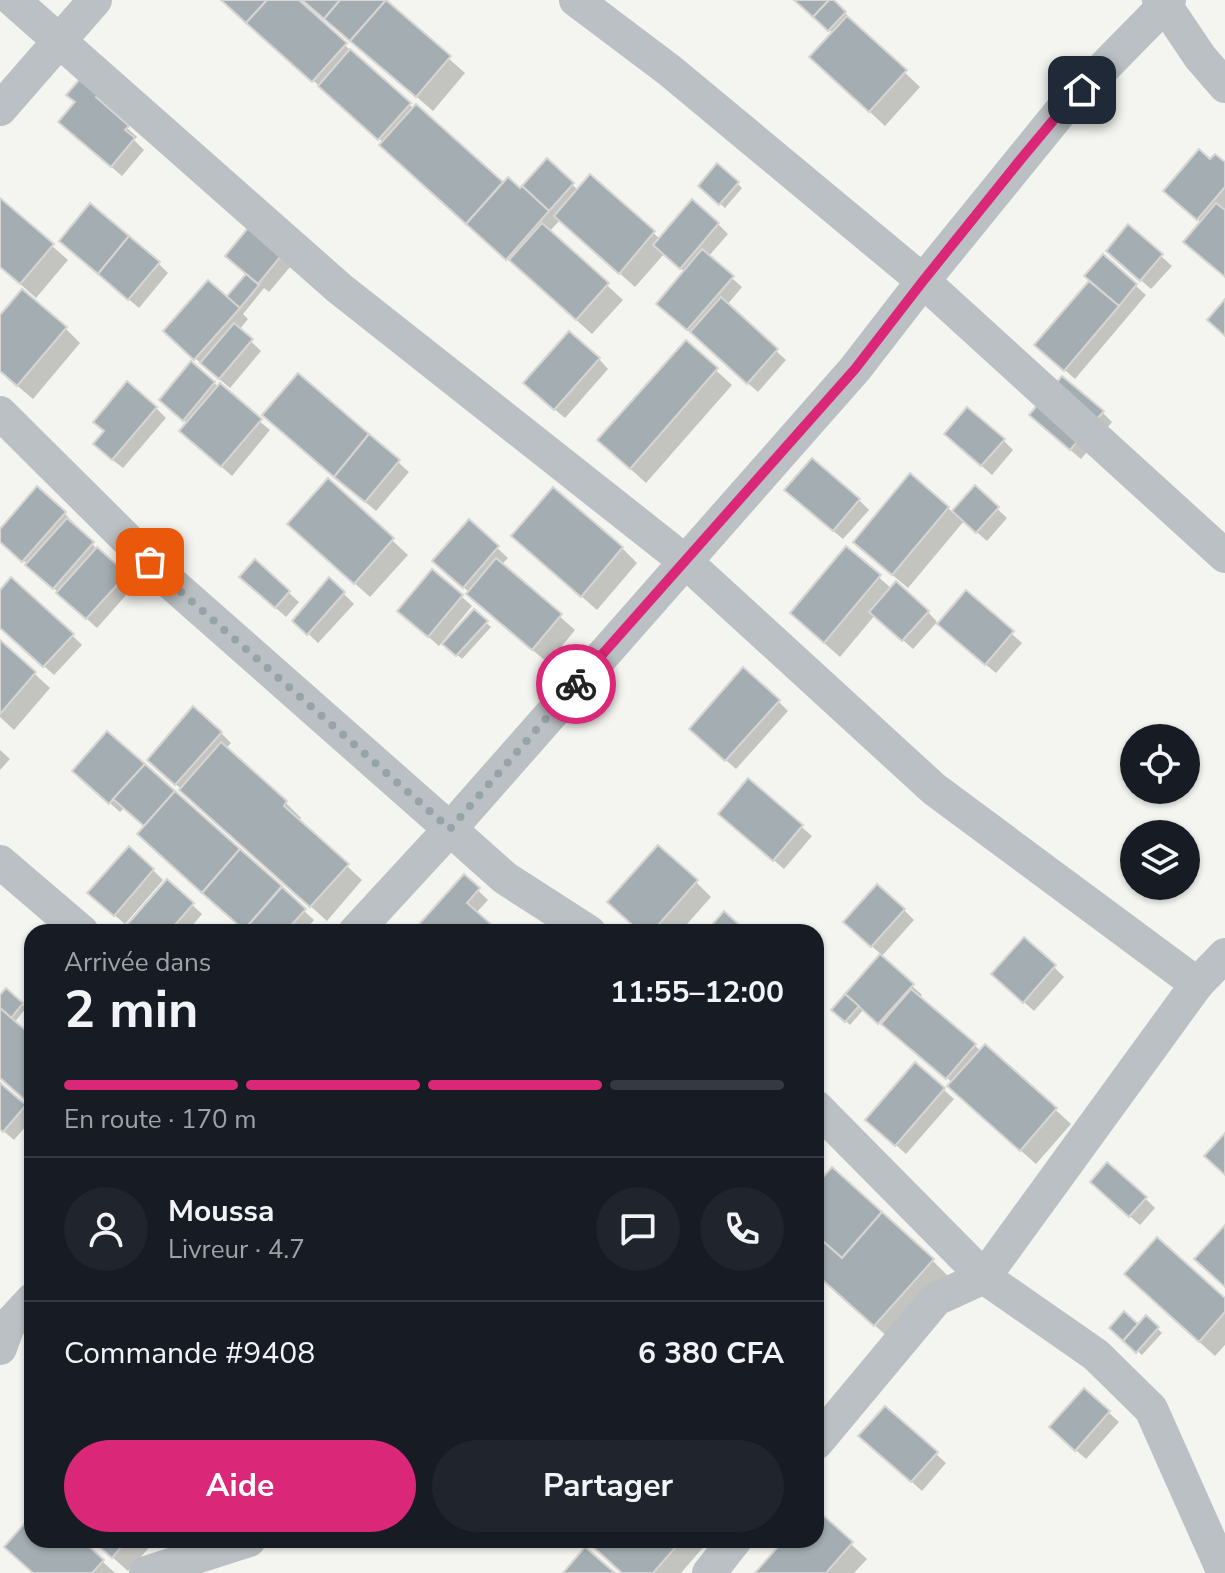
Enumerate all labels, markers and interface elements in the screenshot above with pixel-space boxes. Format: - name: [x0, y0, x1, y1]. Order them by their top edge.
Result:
- pin: [1048, 56, 1116, 124]
- icon: home: [1060, 68, 1104, 112]
- pin: [116, 528, 184, 596]
- icon: bag: [128, 540, 172, 584]
- courier: [536, 644, 616, 724]
- icon: bike: [554, 662, 598, 706]
- map controls: [1120, 724, 1200, 900]
- button: locate: [1120, 724, 1200, 804]
- button: layers: [1120, 820, 1200, 900]
- text: Arrivée dans: [64, 945, 211, 980]
- text: 11:55–12:00: [610, 972, 784, 1013]
- text: 2 min: [64, 974, 199, 1045]
- text: En route · 170 m: [64, 1102, 257, 1137]
- button: person: [64, 1187, 148, 1271]
- button: chat: [596, 1187, 680, 1271]
- button: phone: [700, 1187, 784, 1271]
- text: Moussa: [168, 1191, 274, 1232]
- text: Livreur · 4.7: [168, 1232, 305, 1267]
- text: Commande #9408: [64, 1333, 315, 1374]
- text: 6 380 CFA: [638, 1333, 784, 1374]
- button: Aide: [64, 1440, 416, 1532]
- button: Partager: [432, 1440, 784, 1532]

